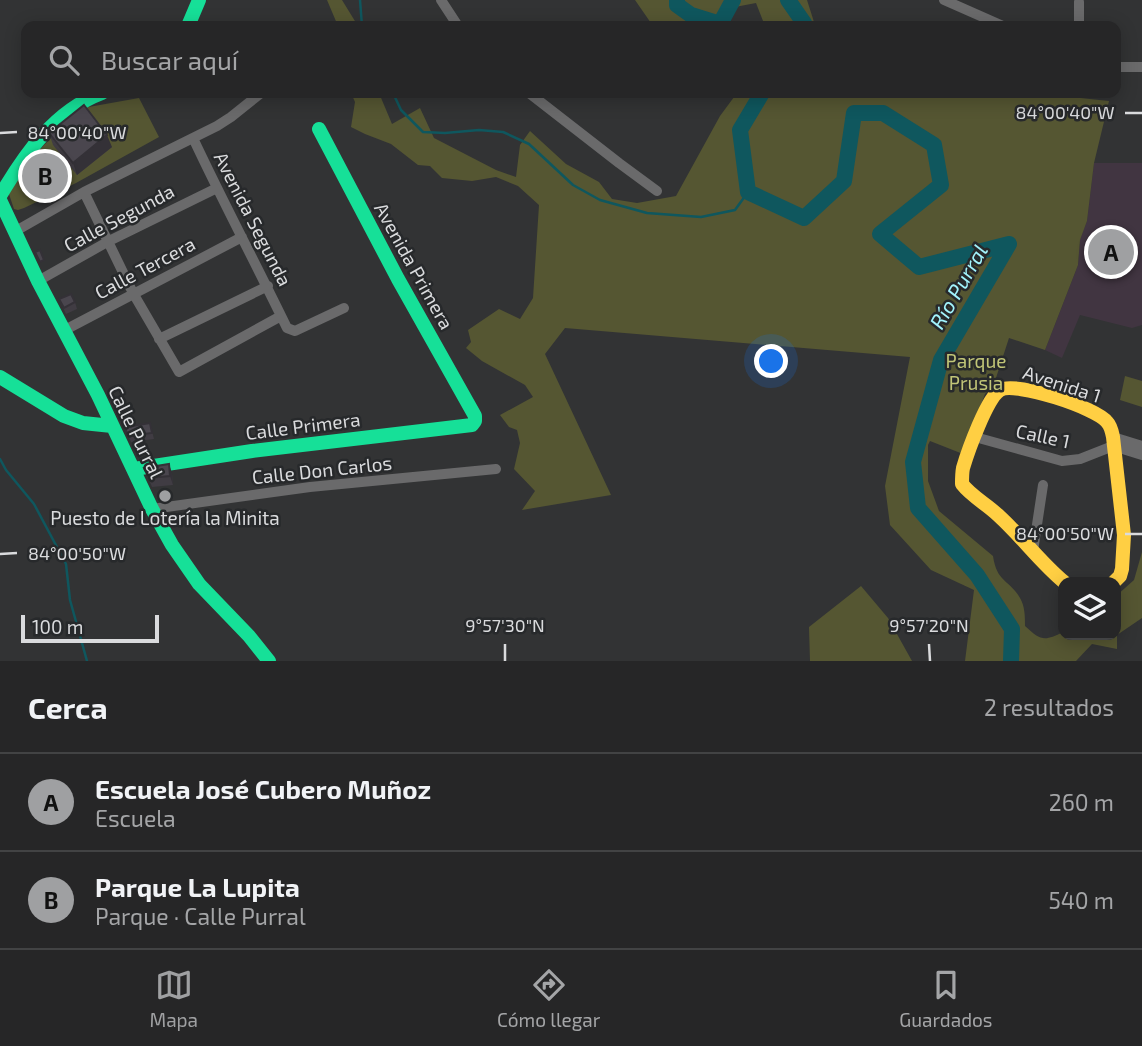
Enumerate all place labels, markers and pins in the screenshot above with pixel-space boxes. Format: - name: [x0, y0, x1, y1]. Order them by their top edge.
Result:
- pin: B: [22, 150, 68, 202]
- pin: A: [1088, 226, 1134, 278]
- marker: Puesto de Lotería la Minita: [157, 488, 173, 504]
- place label: Puesto de Lotería la Minita: [50, 506, 280, 529]

